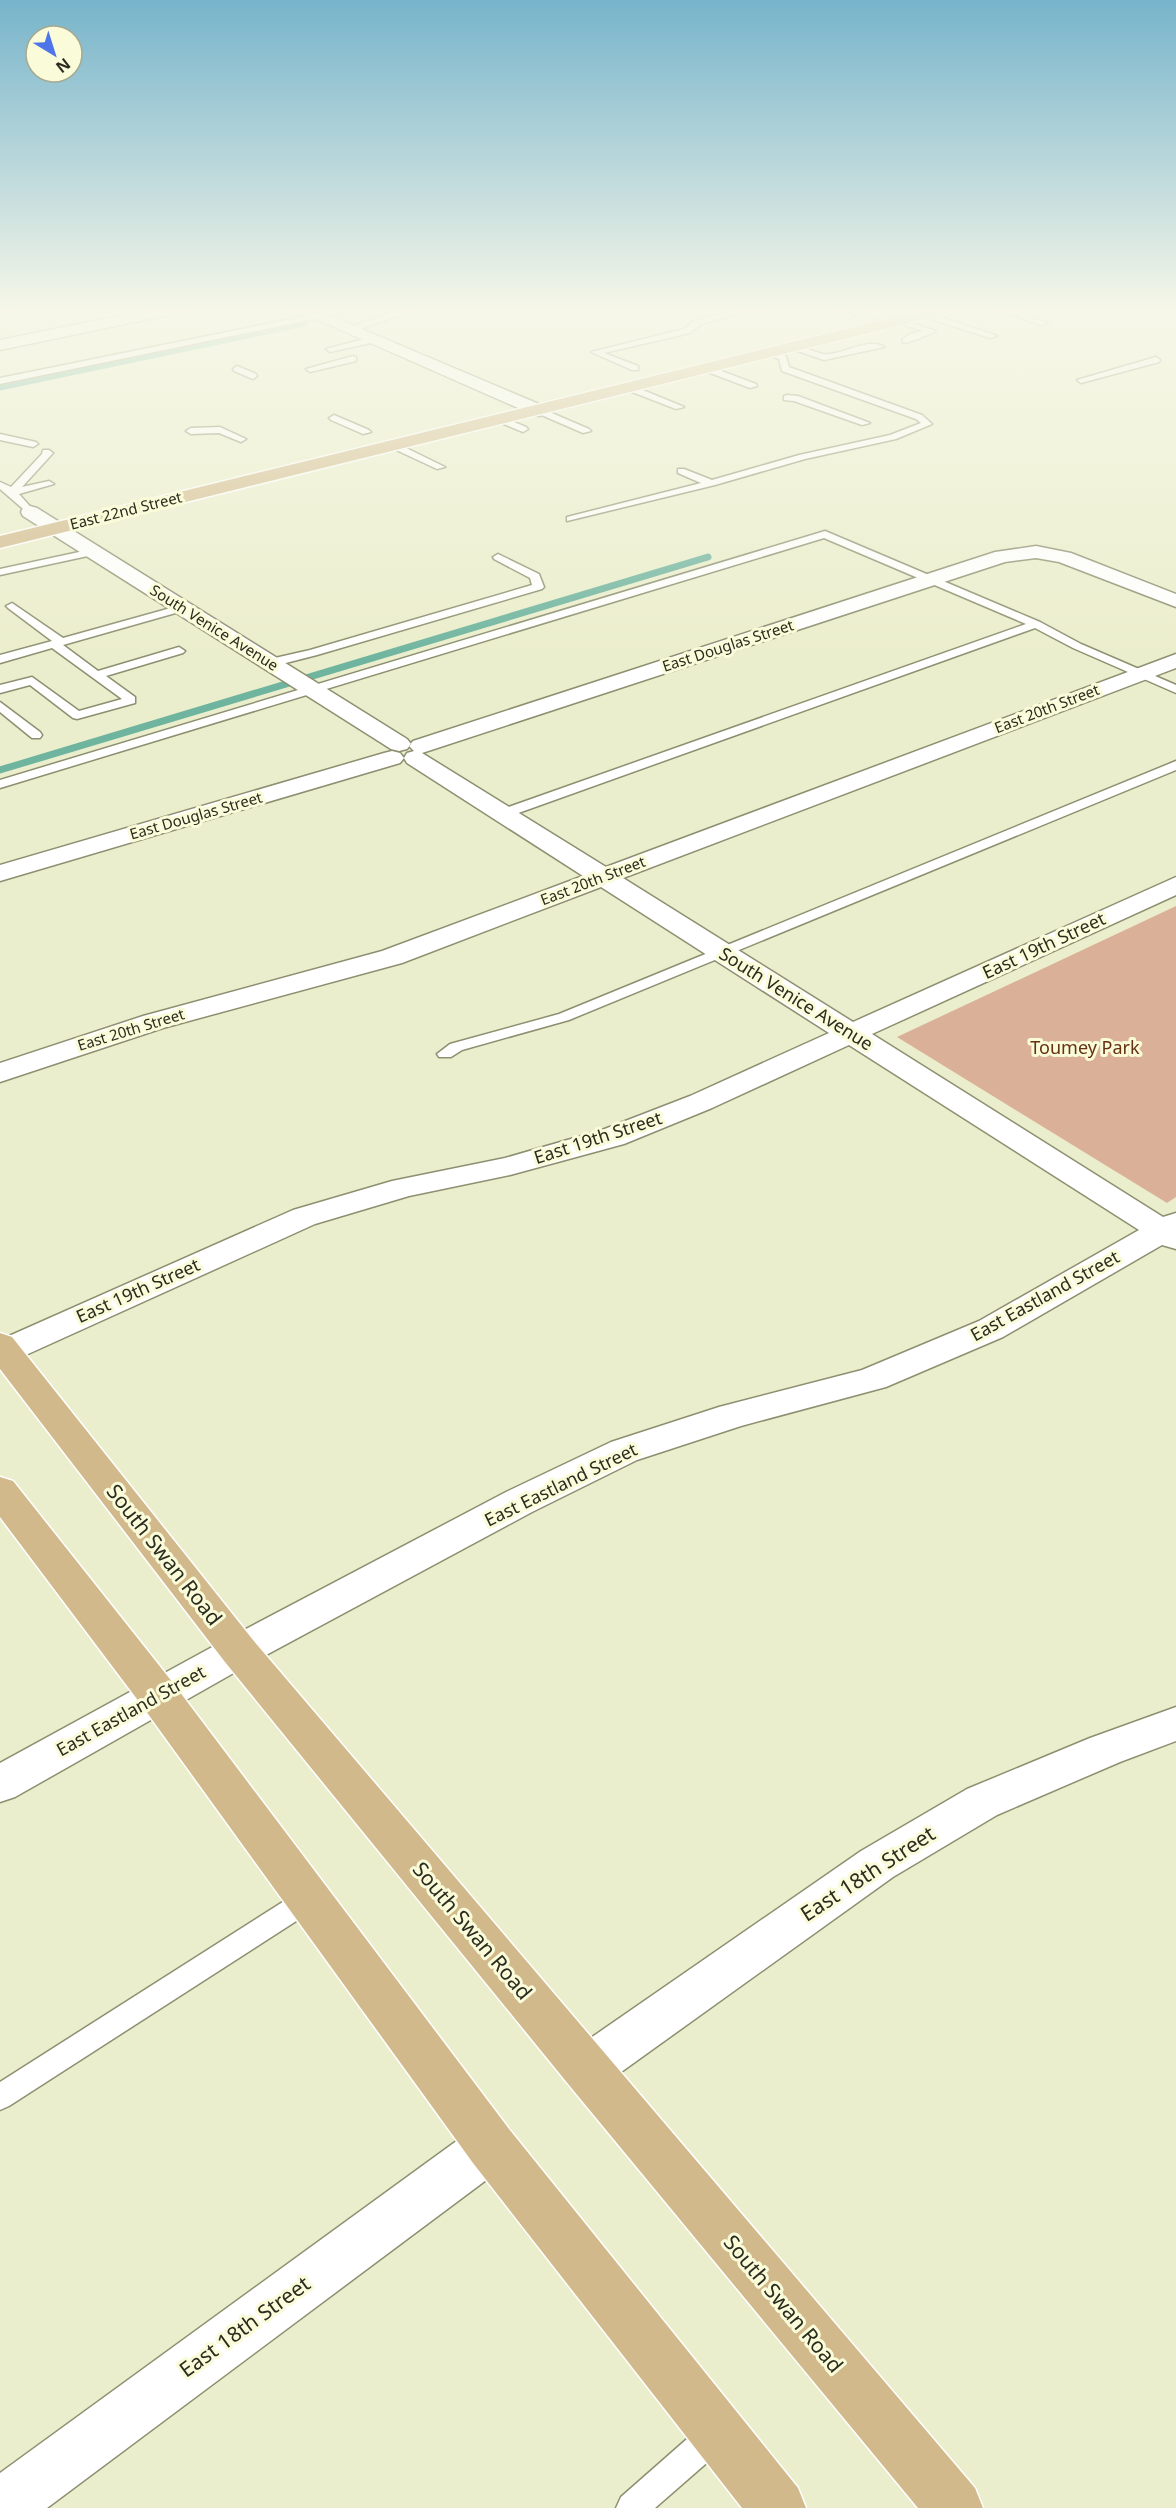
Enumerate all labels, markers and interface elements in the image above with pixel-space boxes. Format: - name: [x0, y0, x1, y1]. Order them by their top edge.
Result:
- north arrow: [24, 24, 84, 84]
- text: N: [51, 53, 75, 78]
- street label: East 22nd Street: [68, 486, 184, 534]
- street label: South Venice Avenue: [147, 580, 282, 675]
- street label: East Douglas Street: [659, 614, 796, 676]
- street label: East 20th Street: [991, 679, 1103, 737]
- street label: East Douglas Street: [127, 786, 265, 844]
- street label: East 20th Street: [537, 851, 649, 909]
- street label: East 19th Street: [978, 906, 1109, 984]
- street label: South Venice Avenue: [715, 941, 878, 1055]
- street label: East 20th Street: [75, 1003, 187, 1055]
- park label: Toumey Park: [1030, 1035, 1140, 1059]
- street label: East 19th Street: [531, 1105, 665, 1169]
- street label: East Eastland Street: [966, 1244, 1124, 1346]
- street label: East 19th Street: [72, 1252, 204, 1328]
- street label: East Eastland Street: [480, 1436, 641, 1531]
- street label: South Swan Road: [101, 1478, 229, 1631]
- street label: East Eastland Street: [52, 1659, 210, 1761]
- street label: East 18th Street: [795, 1819, 941, 1927]
- street label: South Swan Road: [407, 1855, 539, 2005]
- street label: South Swan Road: [718, 2228, 850, 2378]
- street label: East 18th Street: [173, 2269, 316, 2383]

